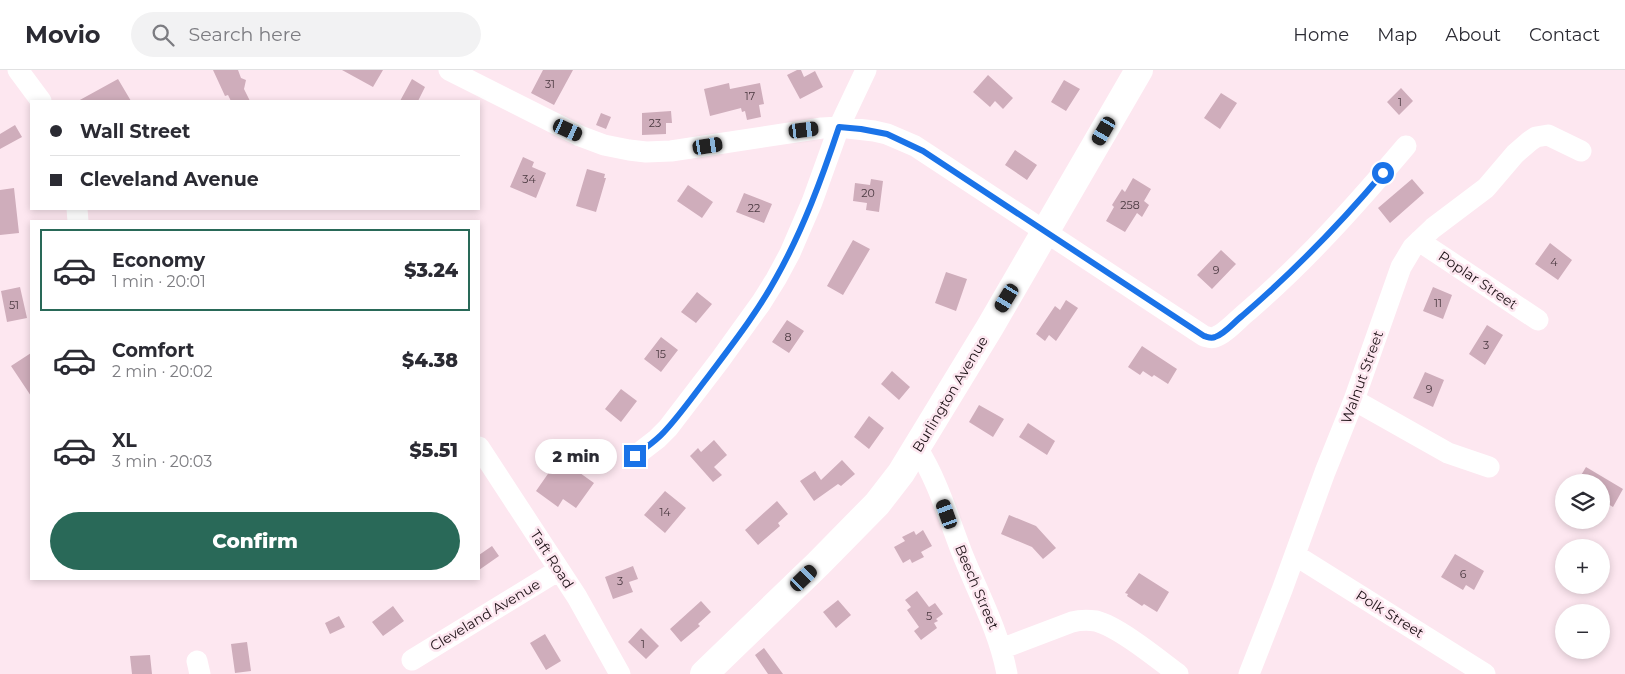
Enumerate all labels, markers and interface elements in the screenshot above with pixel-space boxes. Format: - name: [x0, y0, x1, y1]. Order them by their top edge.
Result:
- search box: [131, 12, 481, 57]
- text: Movio: [25, 20, 101, 49]
- icon: search: [149, 21, 177, 49]
- text: Search here: [189, 23, 302, 46]
- text: Home: [1293, 24, 1349, 46]
- text: Map: [1377, 24, 1417, 46]
- text: About: [1445, 24, 1501, 46]
- text: Contact: [1529, 24, 1600, 46]
- house number: 31: [545, 77, 555, 91]
- house number: 17: [745, 89, 755, 103]
- house number: 1: [1398, 95, 1402, 109]
- car: [1090, 114, 1117, 148]
- house number: 23: [649, 116, 661, 130]
- car: [551, 117, 584, 143]
- text: Wall Street: [80, 120, 190, 143]
- car: [788, 121, 819, 139]
- car: [692, 136, 723, 156]
- route start: [1372, 162, 1394, 184]
- text: Cleveland Avenue: [80, 168, 259, 191]
- house number: 34: [522, 172, 536, 186]
- house number: 20: [861, 186, 875, 200]
- house number: 258: [1120, 198, 1140, 212]
- house number: 22: [748, 201, 760, 215]
- street label: Poplar Street: [1435, 247, 1521, 313]
- icon: car: [52, 248, 97, 293]
- text: Economy: [112, 249, 205, 272]
- house number: 4: [1550, 255, 1558, 269]
- text: $3.24: [404, 259, 458, 282]
- house number: 9: [1213, 263, 1220, 277]
- text: 1 min · 20:01: [112, 272, 206, 291]
- car: [992, 281, 1021, 315]
- house number: 11: [1434, 296, 1442, 310]
- house number: 51: [9, 298, 19, 312]
- street label: Walnut Street: [1337, 328, 1387, 426]
- house number: 8: [784, 330, 792, 344]
- street label: Burlington Avenue: [908, 333, 992, 455]
- icon: car: [52, 338, 97, 383]
- house number: 3: [1483, 338, 1489, 352]
- text: Comfort: [112, 339, 194, 362]
- house number: 15: [656, 347, 666, 361]
- text: $4.38: [402, 349, 458, 372]
- text: 2 min · 20:02: [112, 362, 213, 381]
- house number: 9: [1426, 382, 1433, 396]
- icon: car: [52, 428, 97, 473]
- text: XL: [112, 429, 137, 452]
- callout: 2 min: [535, 438, 618, 474]
- text: $5.51: [410, 439, 458, 462]
- route end: [624, 445, 646, 467]
- text: 2 min: [552, 447, 600, 466]
- text: 3 min · 20:03: [112, 452, 212, 471]
- map controls: [1555, 474, 1610, 659]
- button: layers: [1555, 474, 1610, 529]
- car: [934, 497, 959, 531]
- house number: 14: [659, 505, 671, 519]
- button: Confirm: [50, 512, 460, 570]
- street label: Taft Road: [526, 526, 578, 592]
- button: +: [1555, 539, 1610, 594]
- street label: Beech Street: [951, 542, 1003, 633]
- car: [787, 562, 820, 594]
- house number: 6: [1460, 567, 1467, 581]
- house number: 3: [617, 574, 623, 588]
- street label: Cleveland Avenue: [427, 575, 543, 655]
- street label: Polk Street: [1353, 586, 1428, 642]
- button: −: [1555, 604, 1610, 659]
- house number: 5: [926, 609, 932, 623]
- house number: 1: [641, 637, 645, 651]

